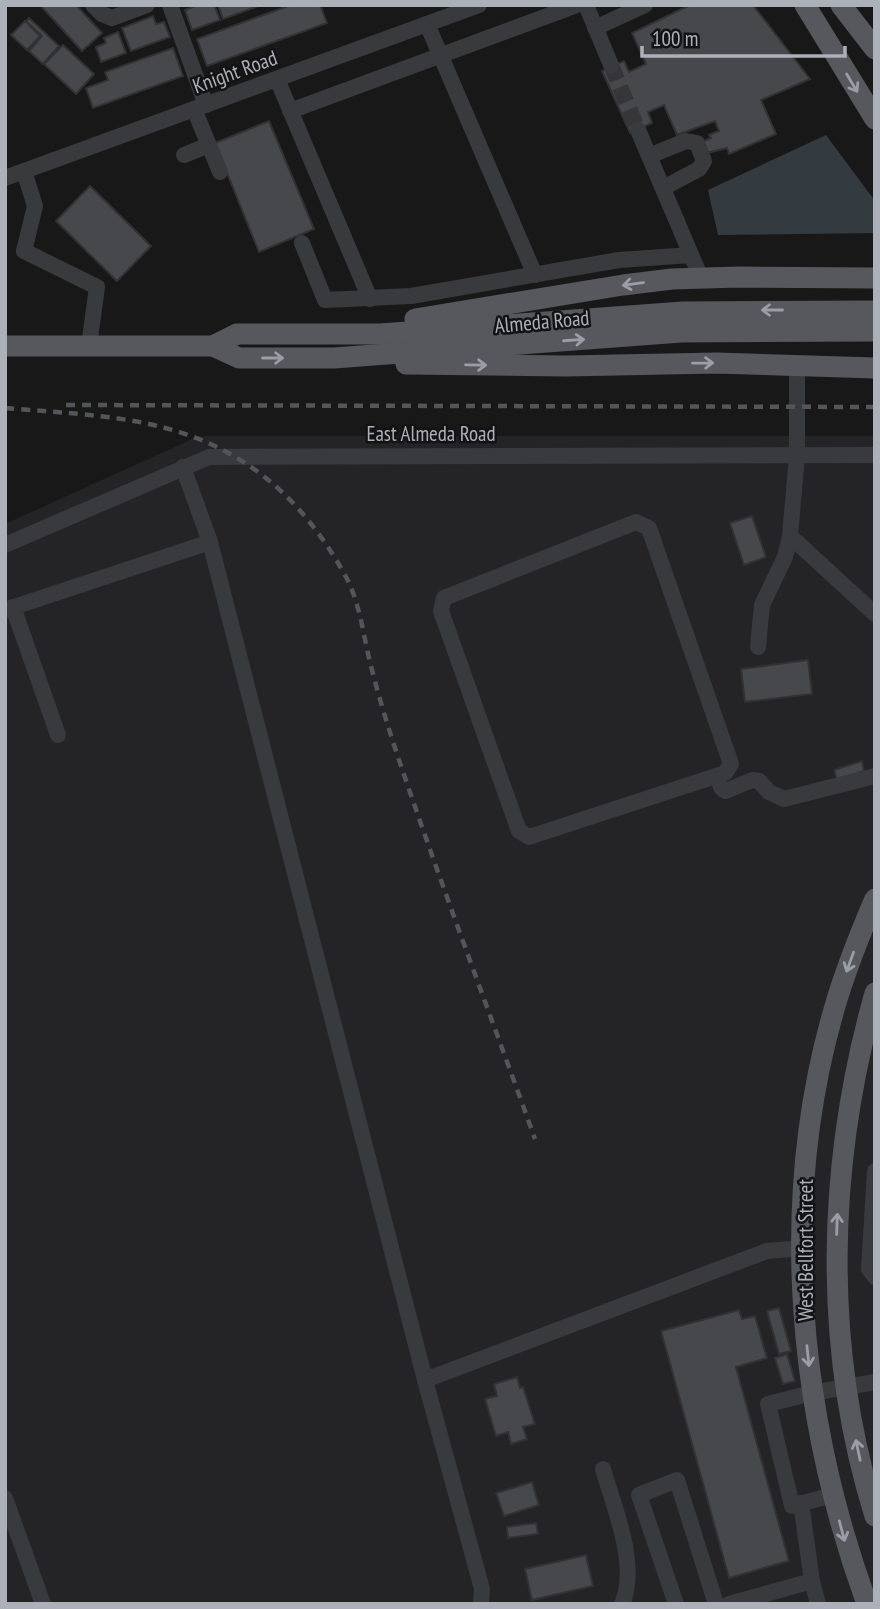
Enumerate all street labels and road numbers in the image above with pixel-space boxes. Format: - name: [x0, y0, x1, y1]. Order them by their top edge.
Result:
- street label: Knight Road: [189, 44, 281, 99]
- street label: Almeda Road: [493, 304, 590, 339]
- street label: East Almeda Road: [366, 420, 496, 447]
- street label: West Bellfort Street: [792, 1179, 819, 1321]

